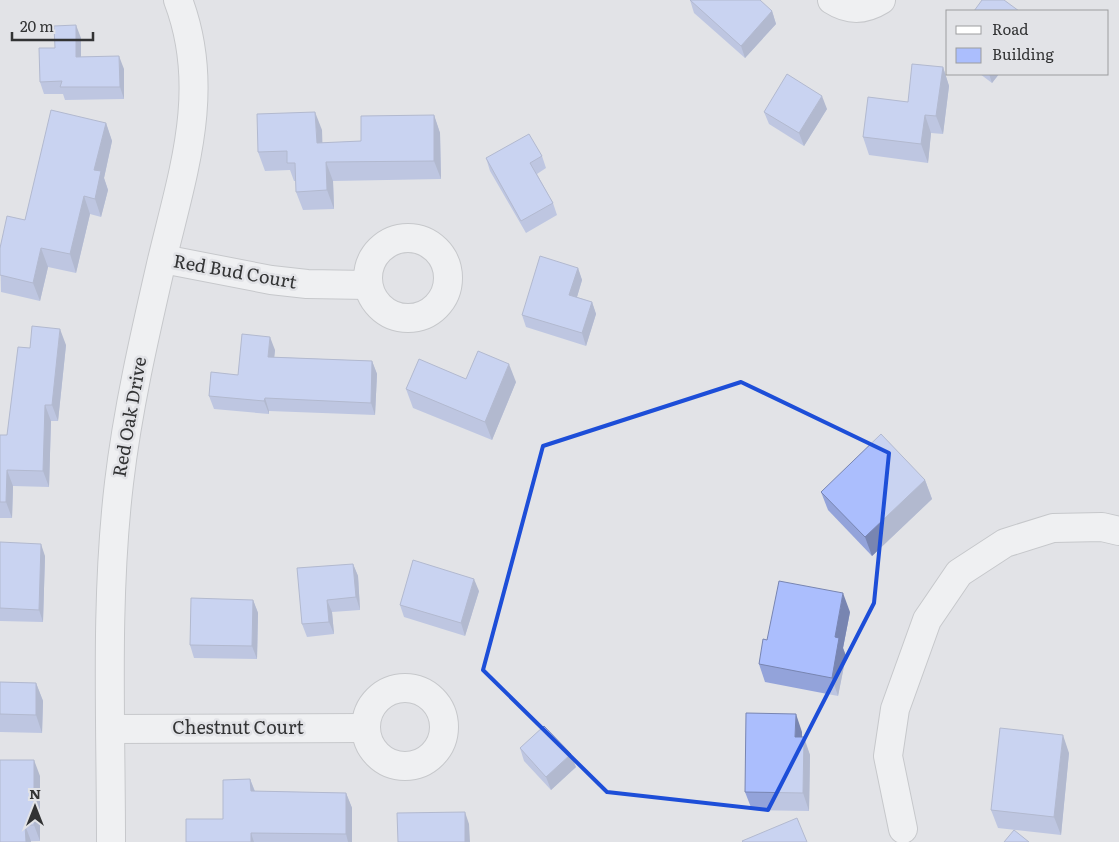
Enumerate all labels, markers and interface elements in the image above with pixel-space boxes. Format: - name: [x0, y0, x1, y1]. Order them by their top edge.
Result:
- scale bar: [12, 10, 94, 42]
- legend: [946, 10, 1109, 75]
- text: 20 m: [20, 14, 54, 37]
- text: Road: [992, 17, 1028, 40]
- text: Building: [992, 42, 1054, 65]
- street label: Red Bud Court: [172, 246, 300, 295]
- street label: Red Oak Drive: [105, 354, 152, 479]
- street label: Chestnut Court: [172, 713, 305, 740]
- north arrow: [10, 782, 60, 832]
- text: N: [29, 783, 41, 803]

